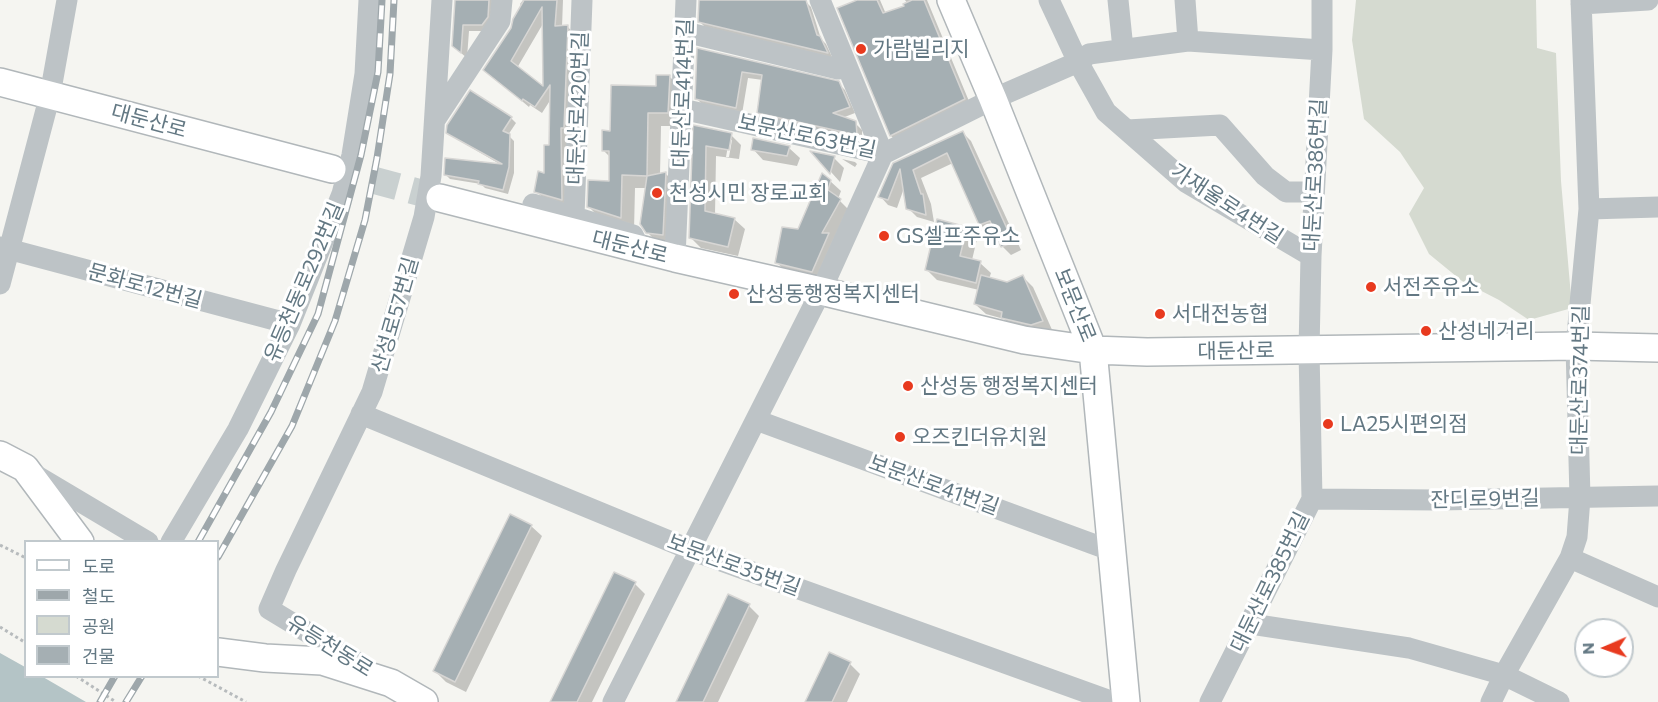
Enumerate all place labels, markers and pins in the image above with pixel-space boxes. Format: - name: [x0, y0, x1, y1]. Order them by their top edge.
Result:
- place label: 가람빌리지: [873, 36, 970, 62]
- marker: 가람빌리지: [854, 42, 868, 56]
- place label: 천성시민 장로교회: [669, 180, 828, 206]
- marker: 천성시민 장로교회: [650, 186, 664, 200]
- place label: GS셀프주유소: [896, 223, 1020, 249]
- marker: GS셀프주유소: [877, 229, 891, 243]
- place label: 서전주유소: [1383, 274, 1480, 300]
- marker: 서전주유소: [1364, 280, 1378, 294]
- place label: 산성동행정복지센터: [746, 281, 920, 307]
- marker: 산성동행정복지센터: [727, 287, 741, 301]
- place label: 서대전농협: [1172, 301, 1269, 327]
- marker: 서대전농협: [1153, 307, 1167, 321]
- place label: 산성네거리: [1438, 318, 1535, 344]
- marker: 산성네거리: [1419, 324, 1433, 338]
- place label: 산성동 행정복지센터: [920, 373, 1098, 399]
- marker: 산성동 행정복지센터: [901, 379, 915, 393]
- place label: LA25시편의점: [1340, 411, 1468, 437]
- marker: LA25시편의점: [1321, 417, 1335, 431]
- place label: 오즈킨더유치원: [912, 424, 1047, 450]
- marker: 오즈킨더유치원: [893, 430, 907, 444]

